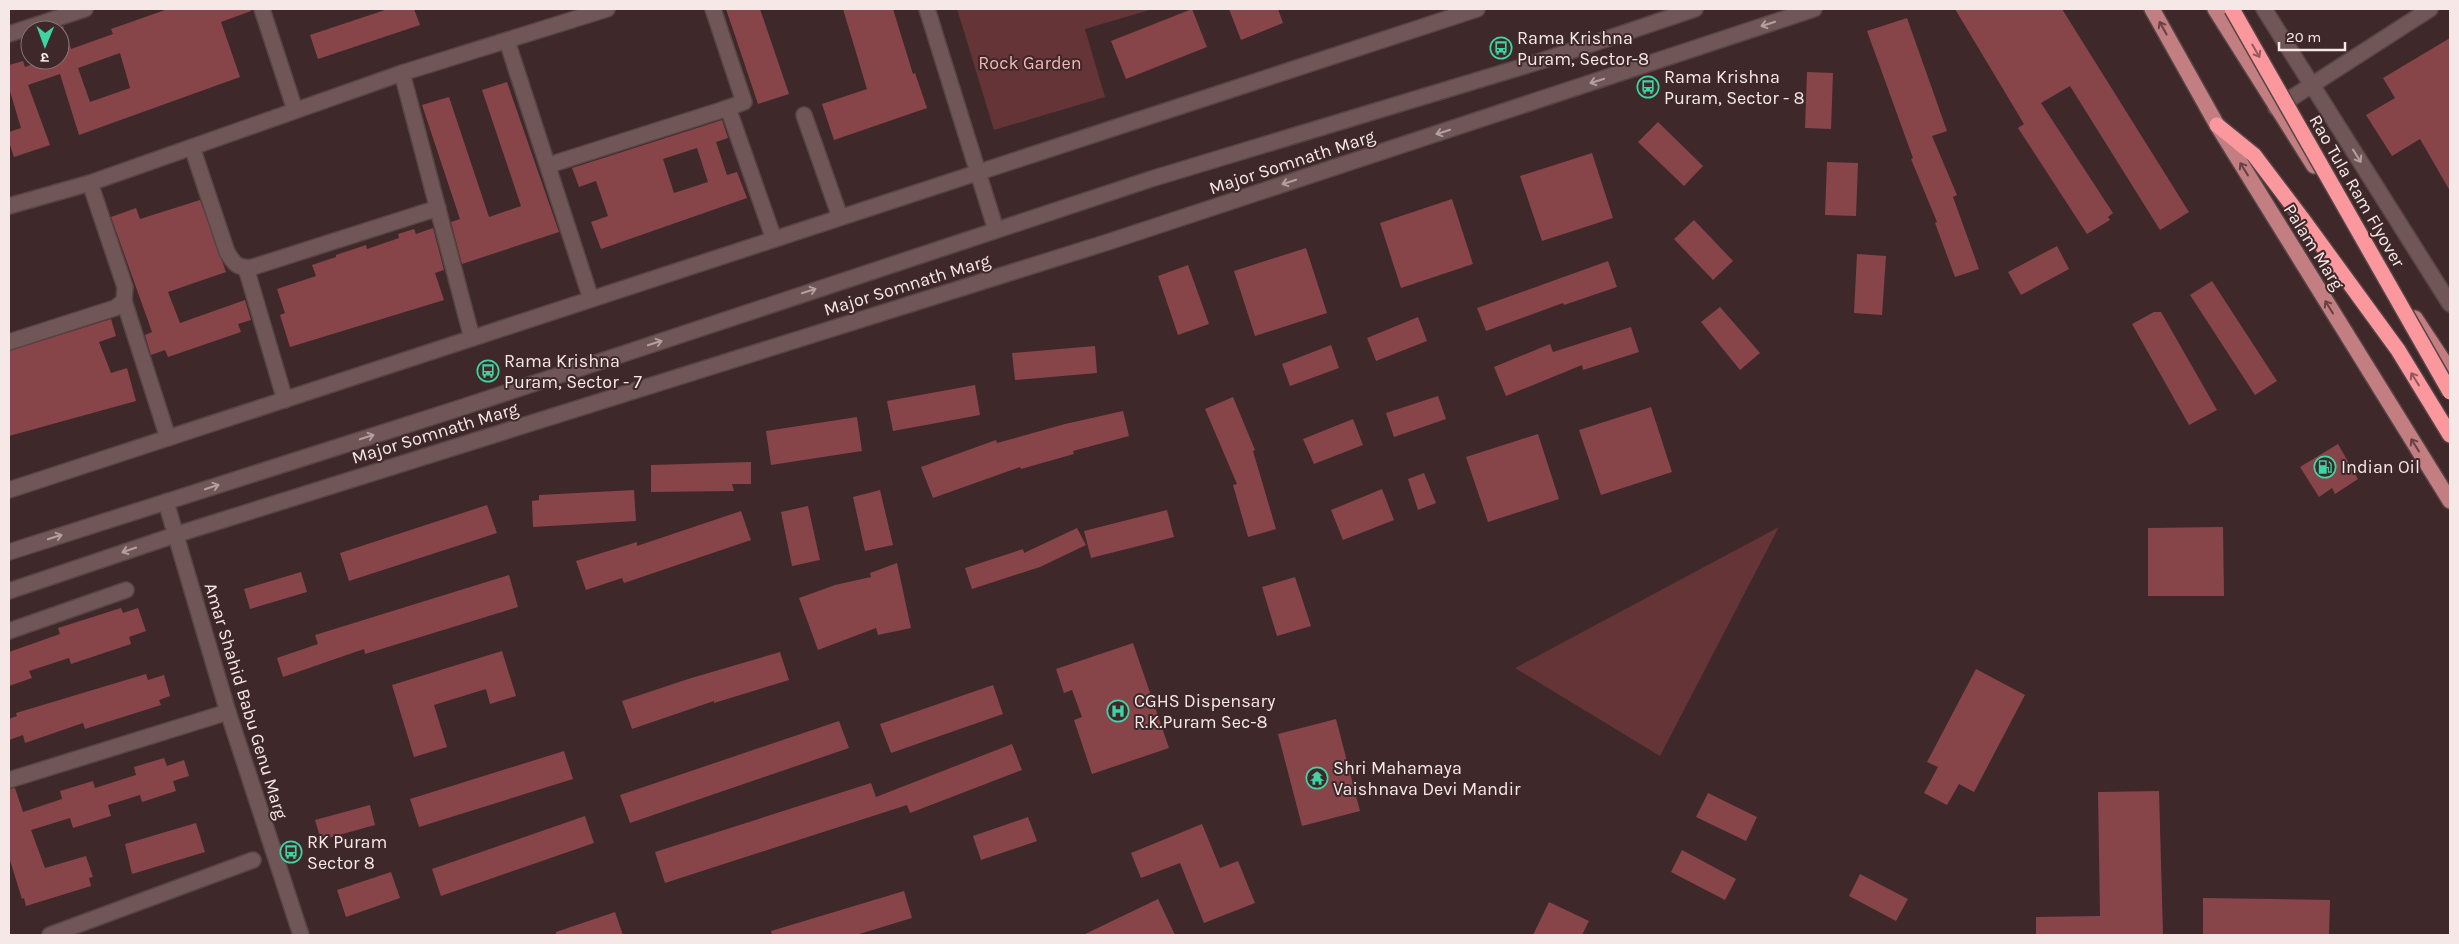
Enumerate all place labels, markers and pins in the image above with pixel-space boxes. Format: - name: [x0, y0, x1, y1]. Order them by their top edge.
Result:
- place label: Rama Krishna Puram, Sector-8: [1517, 27, 1649, 70]
- bus stop icon: Rama Krishna Puram, Sector-8: [1489, 36, 1513, 60]
- place label: Rama Krishna Puram, Sector - 8: [1664, 66, 1805, 109]
- bus stop icon: Rama Krishna Puram, Sector - 8: [1636, 75, 1660, 99]
- place label: Rama Krishna Puram, Sector - 7: [504, 350, 642, 393]
- bus stop icon: Rama Krishna Puram, Sector - 7: [476, 359, 500, 383]
- fuel station icon: Indian Oil: [2313, 455, 2337, 479]
- place label: Indian Oil: [2341, 456, 2420, 478]
- place label: CGHS Dispensary R.K.Puram Sec-8: [1134, 690, 1276, 733]
- hospital icon: CGHS Dispensary R.K.Puram Sec-8: [1106, 699, 1130, 723]
- place label: Shri Mahamaya Vaishnava Devi Mandir: [1333, 757, 1521, 800]
- temple icon: Shri Mahamaya Vaishnava Devi Mandir: [1305, 766, 1329, 790]
- place label: RK Puram Sector 8: [307, 831, 387, 874]
- bus stop icon: RK Puram Sector 8: [279, 840, 303, 864]

